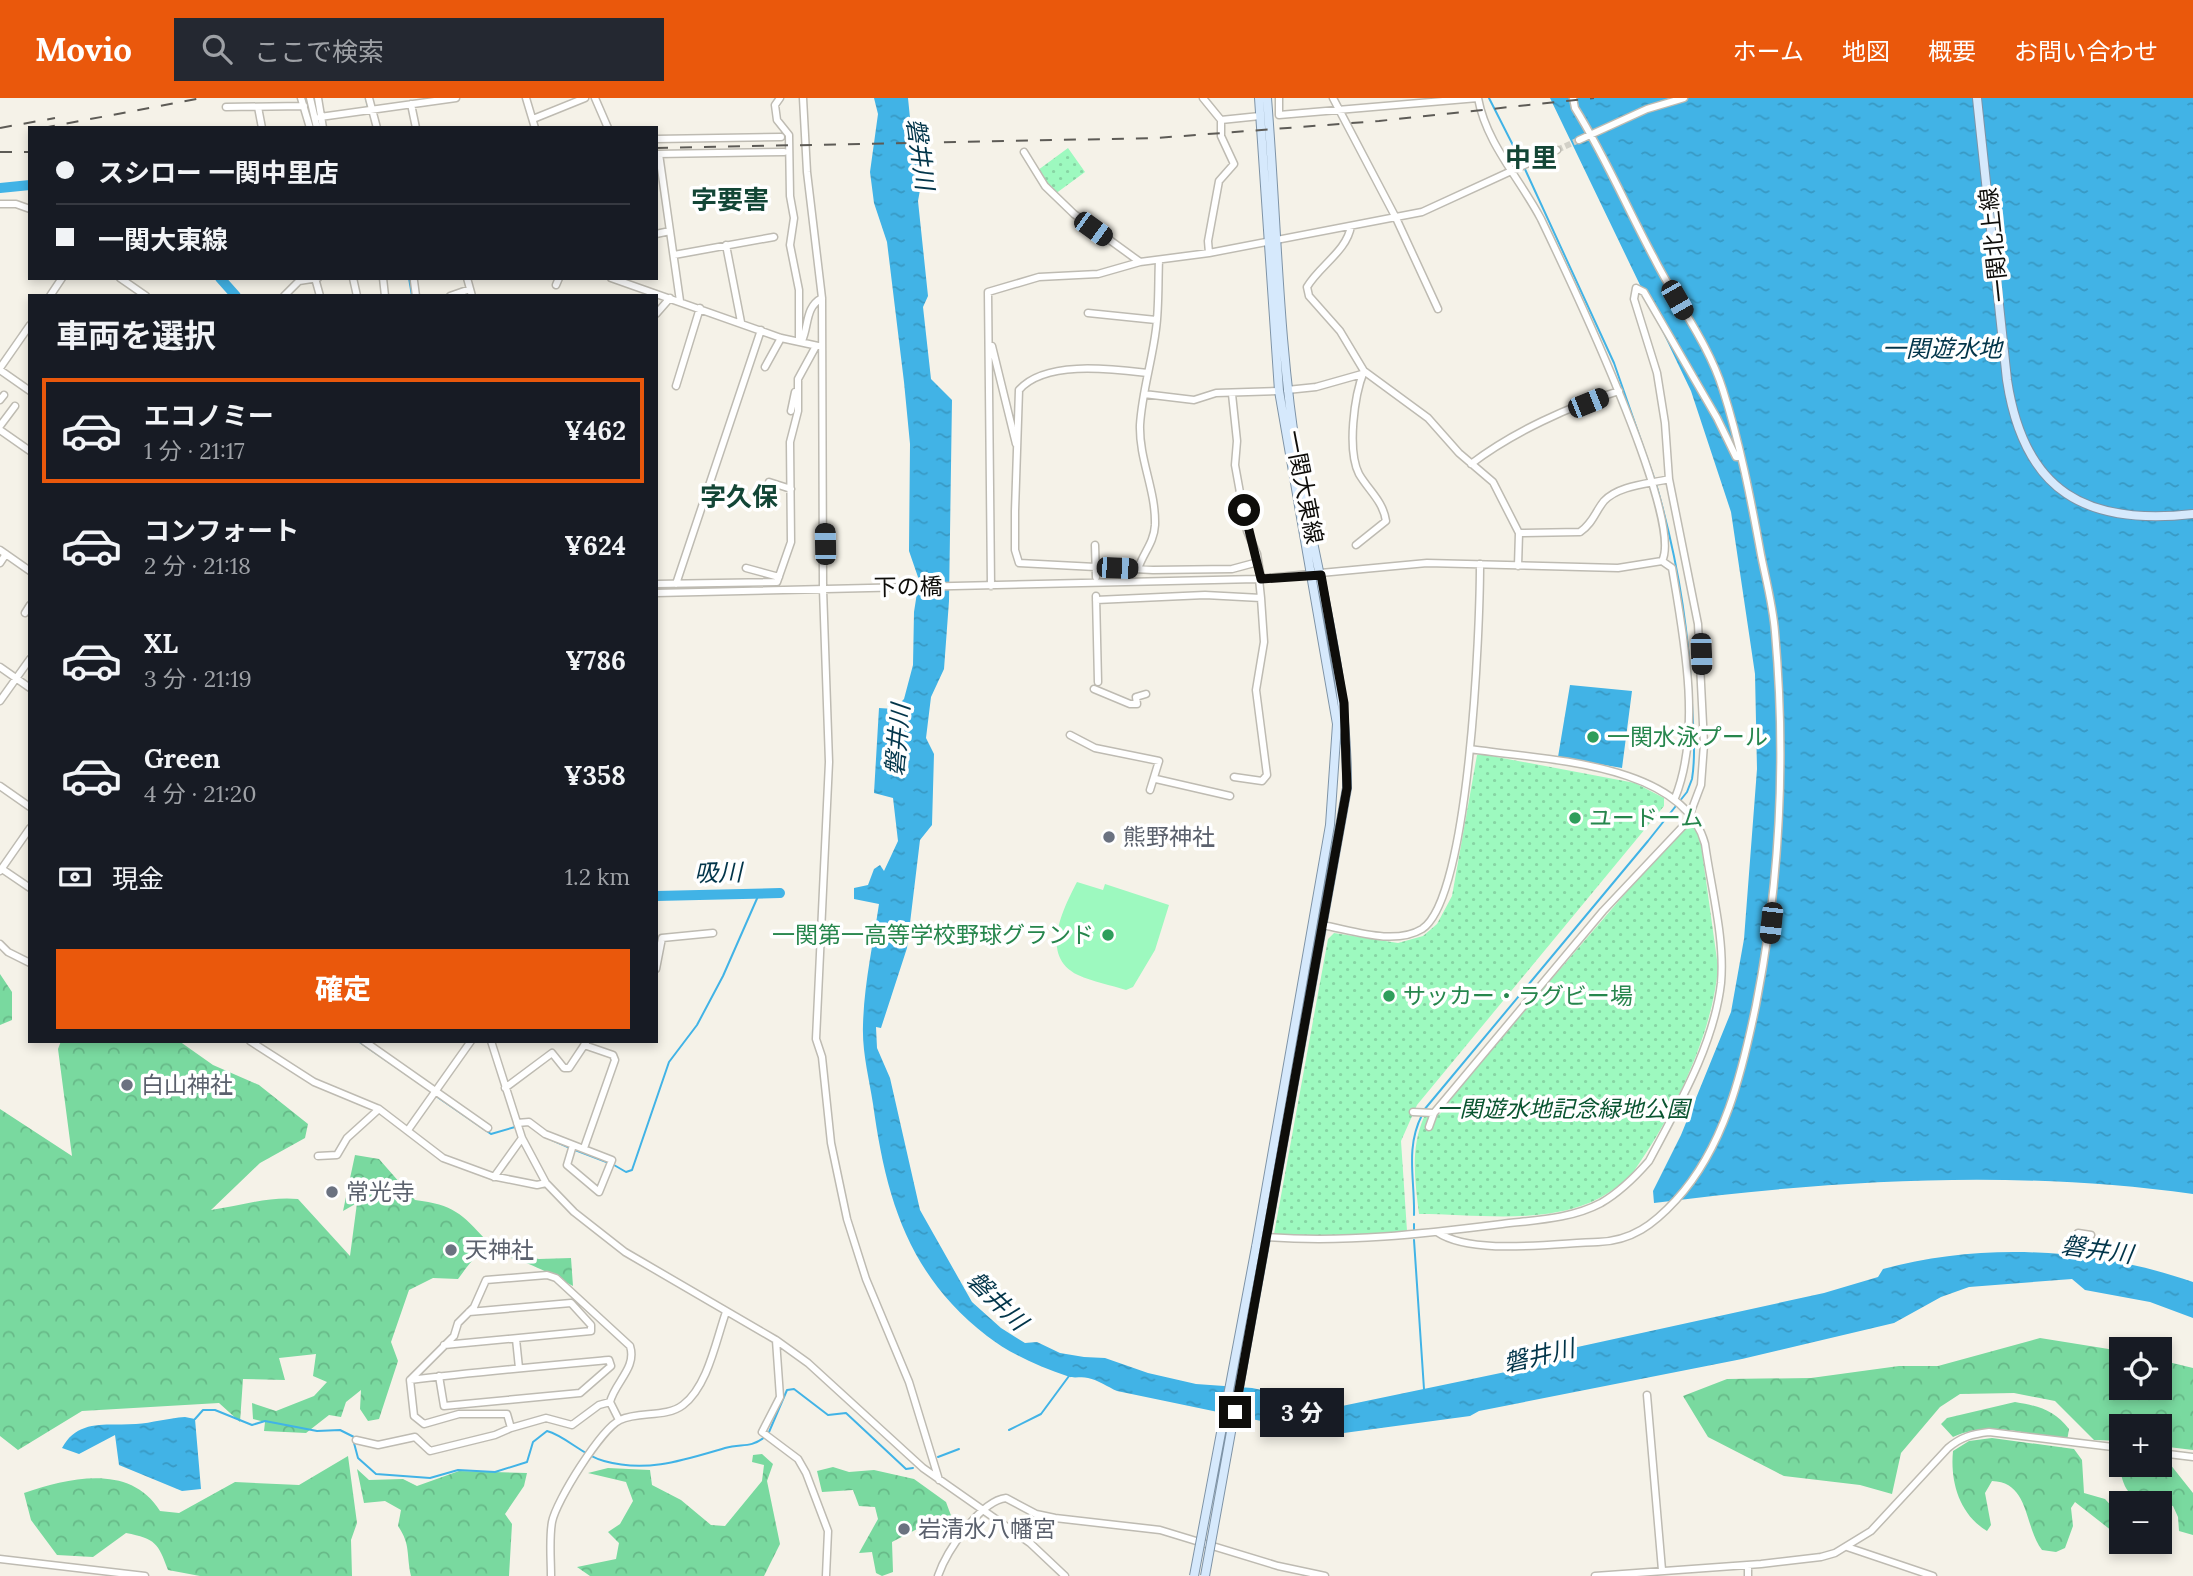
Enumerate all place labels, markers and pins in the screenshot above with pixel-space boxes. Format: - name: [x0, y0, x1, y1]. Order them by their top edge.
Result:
- place label: 一関水泳プール: [1607, 722, 1768, 751]
- marker: 一関水泳プール: [1585, 729, 1601, 745]
- place label: ユードーム: [1589, 803, 1703, 832]
- marker: ユードーム: [1567, 810, 1583, 826]
- place label: 熊野神社: [1123, 822, 1215, 851]
- marker: 熊野神社: [1101, 829, 1117, 845]
- place label: 一関第一高等学校野球グランド: [772, 920, 1094, 949]
- marker: 一関第一高等学校野球グランド: [1100, 927, 1116, 943]
- place label: サッカー・ラグビー場: [1403, 981, 1633, 1010]
- marker: サッカー・ラグビー場: [1381, 988, 1397, 1004]
- place label: 白山神社: [141, 1070, 233, 1099]
- marker: 白山神社: [119, 1077, 135, 1093]
- place label: 常光寺: [346, 1177, 415, 1206]
- marker: 常光寺: [324, 1184, 340, 1200]
- place label: 天神社: [465, 1235, 534, 1264]
- marker: 天神社: [443, 1242, 459, 1258]
- place label: 岩清水八幡宮: [918, 1514, 1056, 1543]
- marker: 岩清水八幡宮: [896, 1521, 912, 1537]

